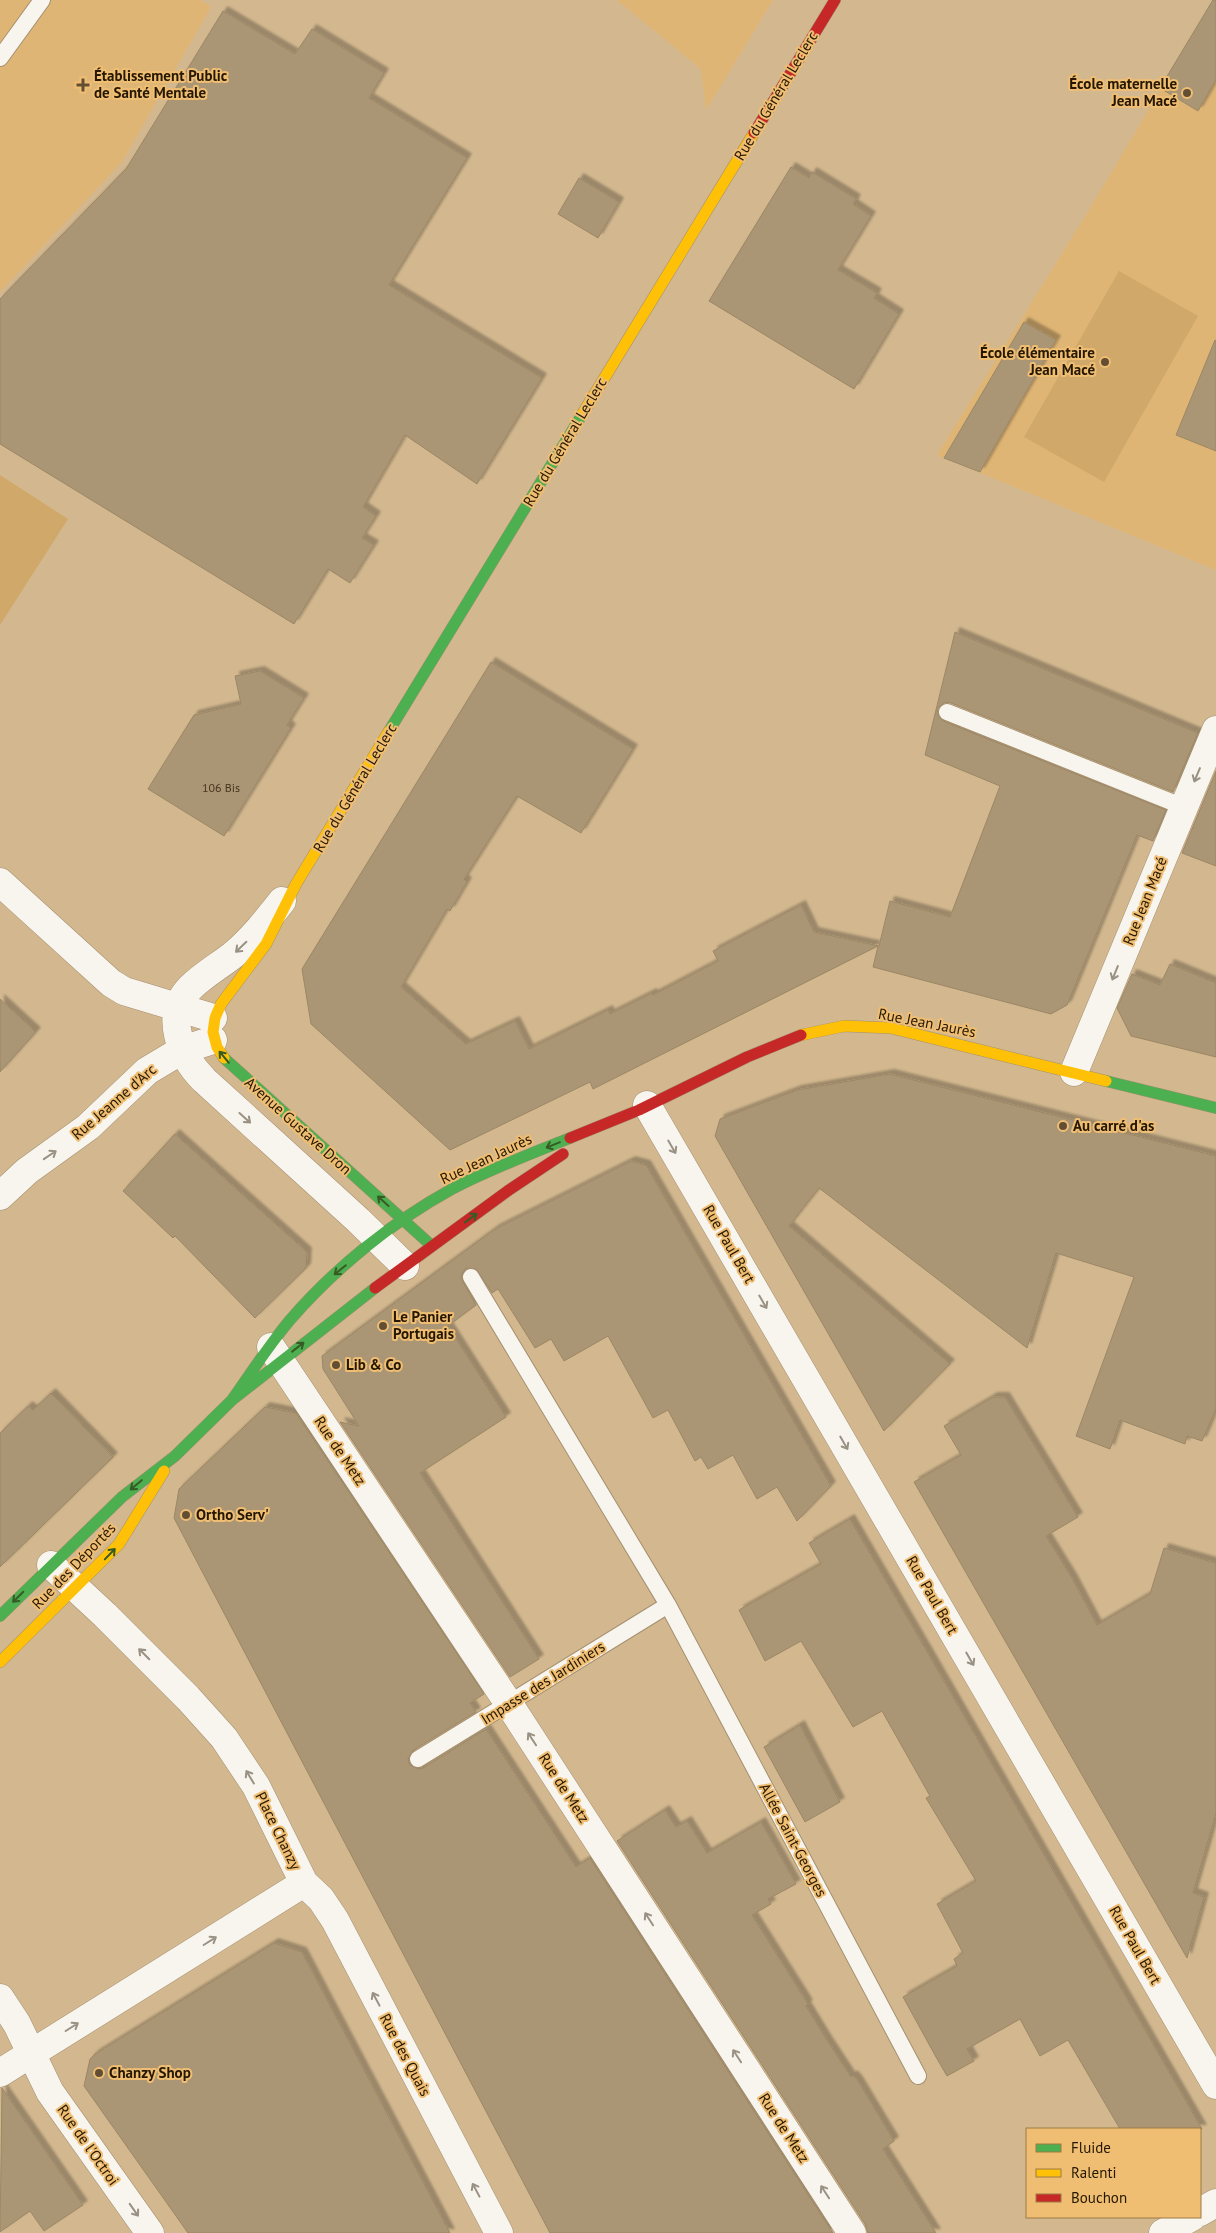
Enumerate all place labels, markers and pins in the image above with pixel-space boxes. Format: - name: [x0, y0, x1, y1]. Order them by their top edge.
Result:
- place label: Établissement Public de Santé Mentale: [94, 66, 228, 102]
- place label: École maternelle Jean Macé: [1069, 74, 1177, 110]
- marker: Établissement Public de Santé Mentale: [76, 78, 90, 92]
- marker: École maternelle Jean Macé: [1181, 87, 1193, 99]
- place label: École élémentaire Jean Macé: [980, 343, 1095, 379]
- marker: École élémentaire Jean Macé: [1099, 356, 1111, 368]
- place label: Au carré d'as: [1073, 1116, 1154, 1135]
- marker: Au carré d'as: [1057, 1120, 1069, 1132]
- place label: Le Panier Portugais: [393, 1307, 454, 1343]
- marker: Le Panier Portugais: [377, 1320, 389, 1332]
- place label: Lib & Co: [346, 1355, 401, 1374]
- marker: Lib & Co: [330, 1359, 342, 1371]
- place label: Ortho Serv': [196, 1505, 269, 1524]
- marker: Ortho Serv': [180, 1509, 192, 1521]
- place label: Chanzy Shop: [109, 2063, 191, 2082]
- marker: Chanzy Shop: [93, 2067, 105, 2079]

